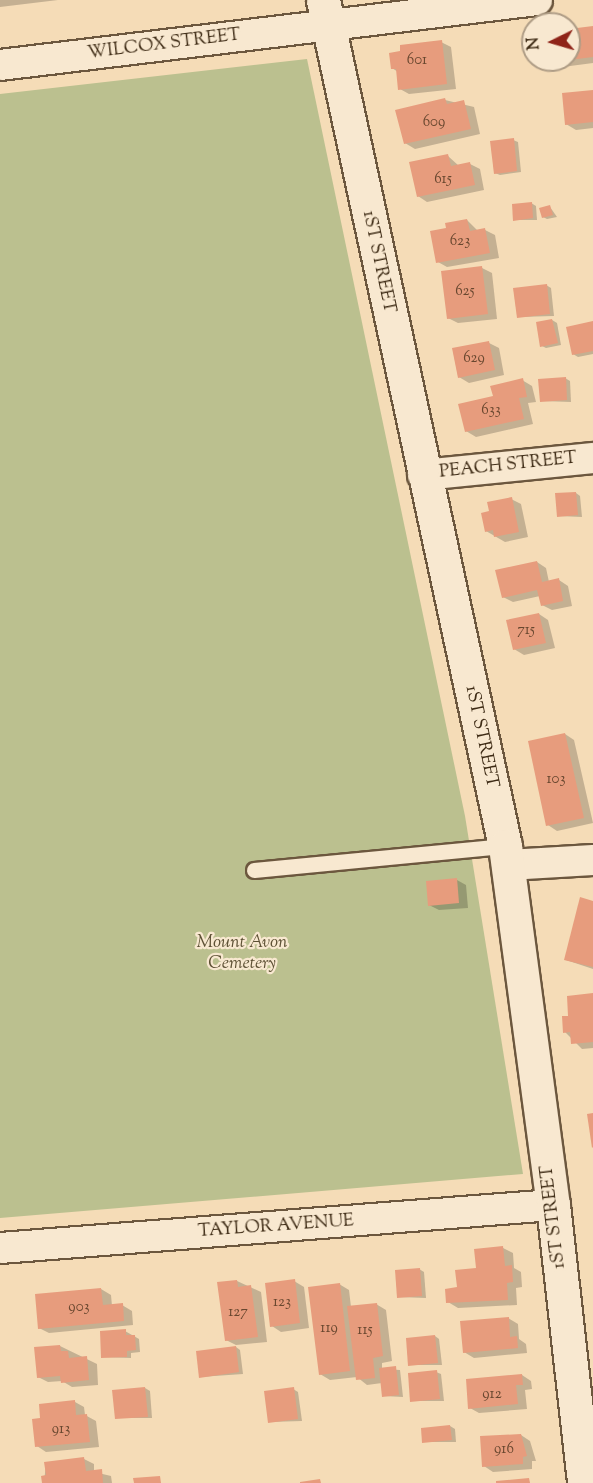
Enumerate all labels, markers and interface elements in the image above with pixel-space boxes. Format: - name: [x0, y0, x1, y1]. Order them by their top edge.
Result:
- north arrow: [521, 12, 581, 72]
- street label: WILCOX STREET: [86, 25, 242, 65]
- text: N: [523, 36, 547, 51]
- house number: 601: [407, 52, 427, 70]
- house number: 609: [423, 114, 445, 132]
- house number: 615: [434, 171, 452, 189]
- street label: 1ST STREET: [357, 209, 399, 315]
- house number: 623: [450, 233, 470, 251]
- house number: 625: [455, 283, 475, 301]
- house number: 629: [463, 350, 485, 368]
- house number: 633: [481, 402, 501, 420]
- street label: PEACH STREET: [438, 448, 578, 484]
- house number: 715: [517, 622, 535, 640]
- street label: 1ST STREET: [460, 684, 502, 790]
- house number: 103: [547, 771, 565, 789]
- park label: Mount Avon Cemetery: [197, 933, 287, 976]
- street label: 1ST STREET: [537, 1164, 571, 1270]
- street label: TAYLOR AVENUE: [197, 1211, 355, 1243]
- house number: 123: [273, 1294, 291, 1312]
- house number: 903: [68, 1299, 90, 1317]
- house number: 127: [228, 1304, 248, 1322]
- house number: 119: [320, 1320, 338, 1338]
- house number: 115: [357, 1322, 373, 1340]
- house number: 912: [482, 1386, 502, 1404]
- house number: 913: [52, 1421, 70, 1439]
- house number: 916: [494, 1441, 514, 1459]

